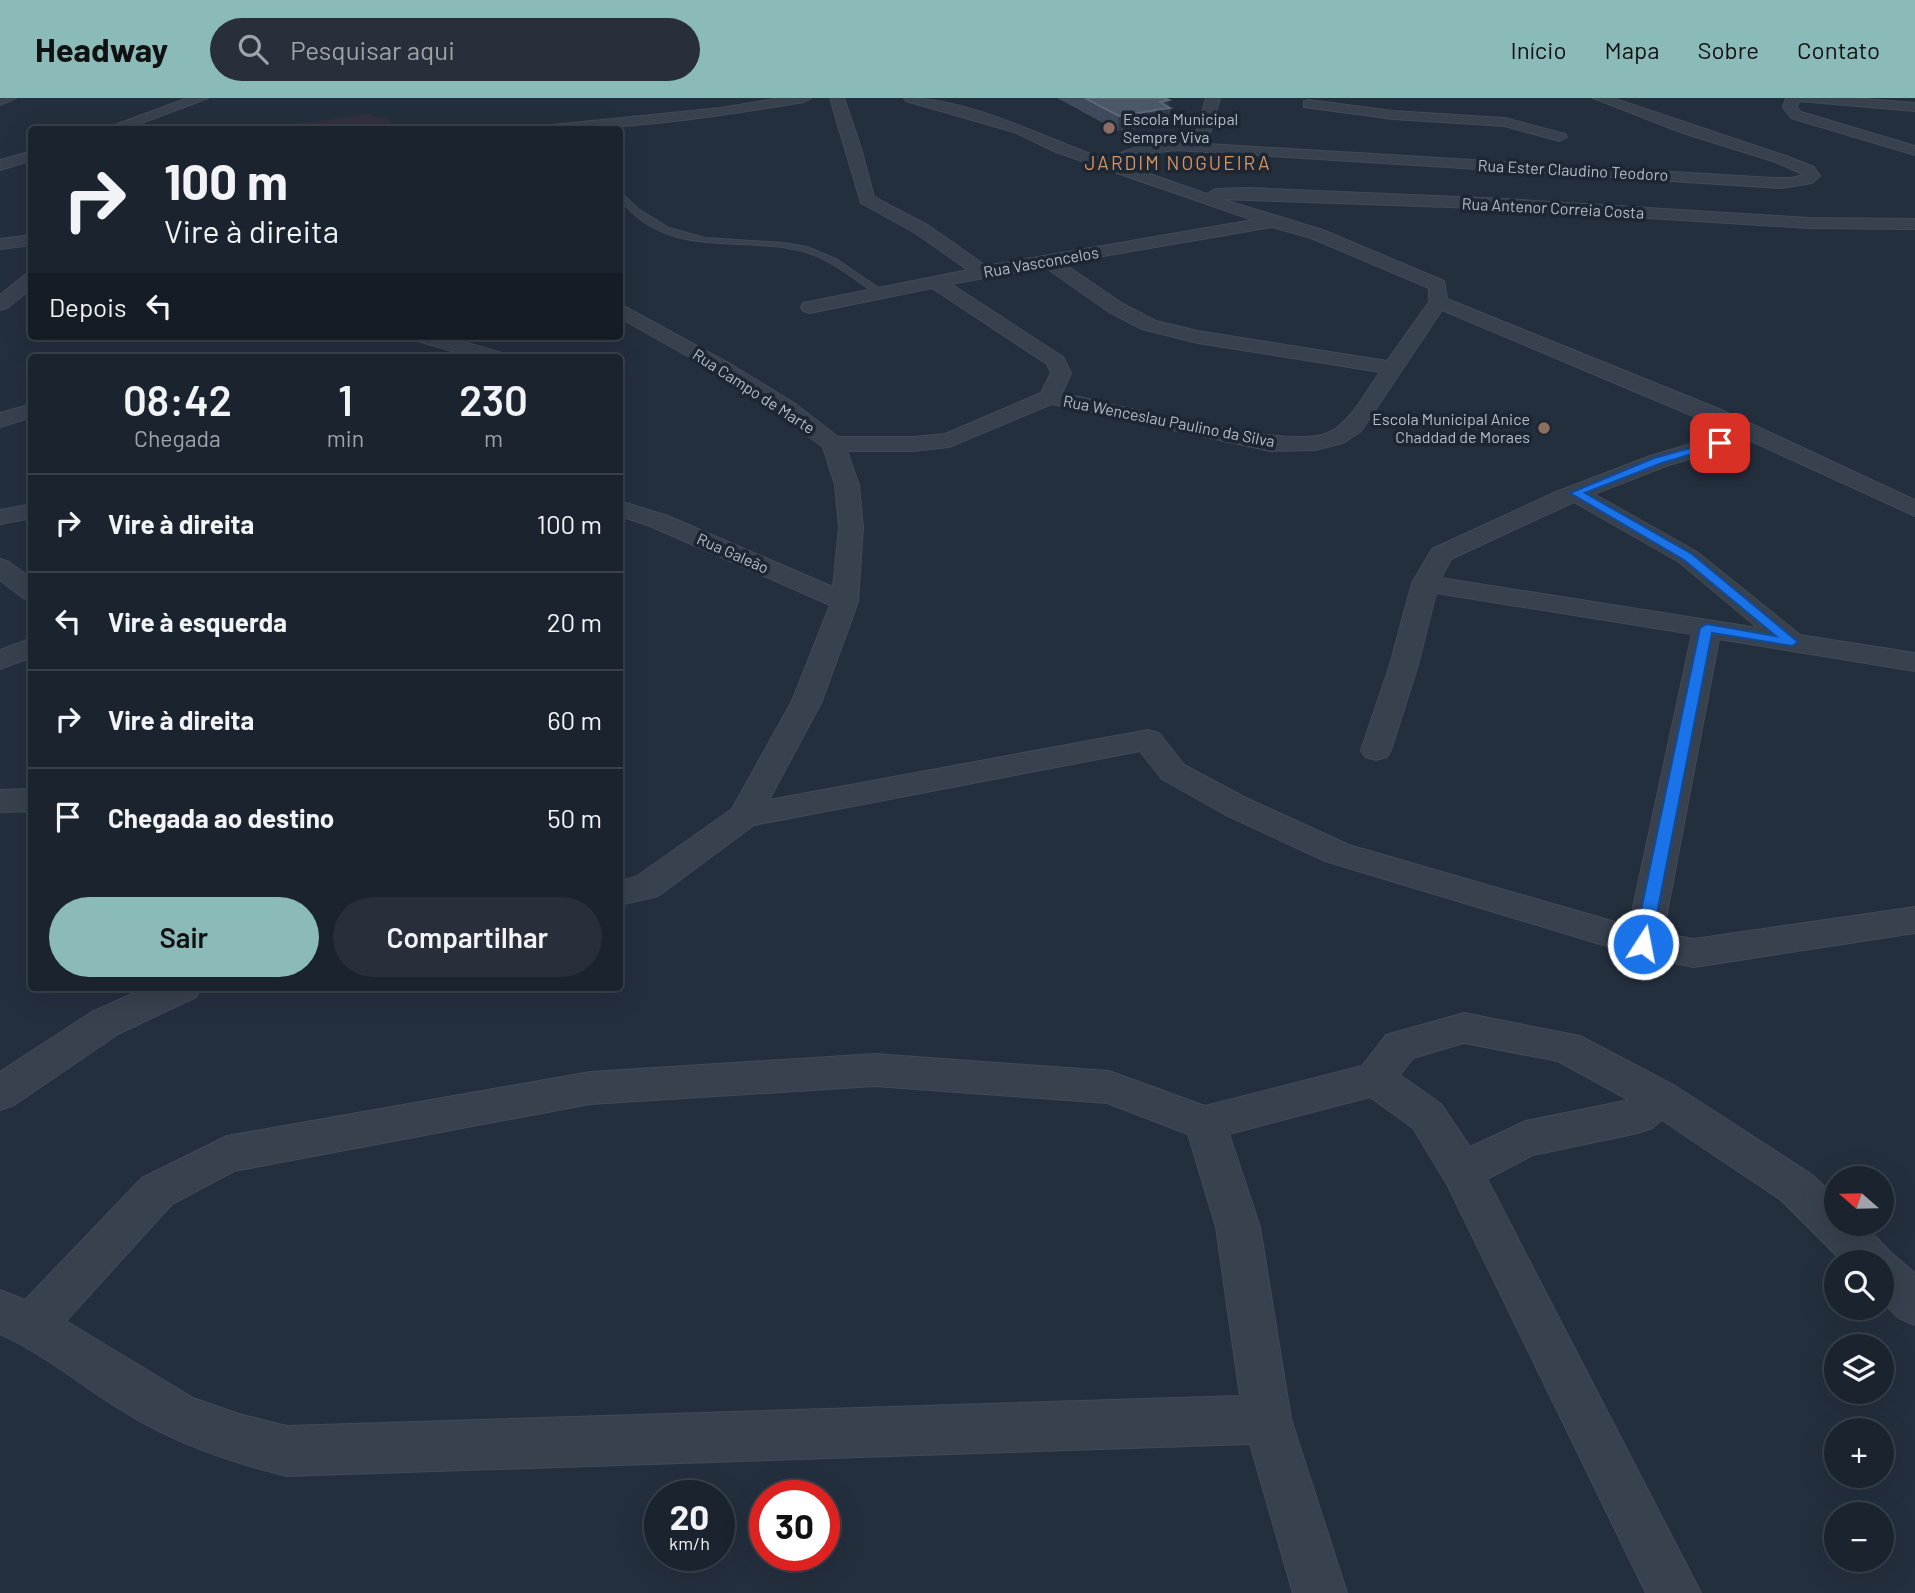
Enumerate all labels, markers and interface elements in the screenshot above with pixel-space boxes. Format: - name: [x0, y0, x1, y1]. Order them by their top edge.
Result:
- search box: [210, 18, 700, 81]
- text: Headway: [35, 29, 168, 69]
- icon: search: [234, 30, 272, 68]
- text: Pesquisar aqui: [290, 34, 455, 65]
- text: Início: [1511, 35, 1567, 64]
- text: Mapa: [1605, 35, 1659, 64]
- text: Sobre: [1697, 35, 1759, 64]
- text: Contato: [1797, 35, 1880, 64]
- place label: Escola Municipal Sempre Viva: [1123, 109, 1238, 146]
- marker: Escola Municipal Sempre Viva: [1101, 120, 1117, 136]
- text: 100 m: [164, 151, 288, 210]
- district label: JARDIM NOGUEIRA: [1085, 151, 1271, 174]
- icon: right: [49, 154, 140, 245]
- street label: Rua Ester Claudino Teodoro: [1477, 155, 1669, 184]
- street label: Rua Antenor Correia Costa: [1461, 193, 1645, 222]
- text: Vire à direita: [164, 211, 339, 249]
- street label: Rua Vasconcelos: [982, 242, 1100, 281]
- icon: left: [140, 287, 178, 325]
- text: Depois: [49, 291, 126, 322]
- street label: Rua Campo de Marte: [690, 344, 819, 437]
- text: 08:42: [123, 374, 232, 424]
- text: 1: [338, 374, 353, 424]
- text: 230: [459, 374, 528, 424]
- street label: Rua Wenceslau Paulino da Silva: [1062, 391, 1277, 450]
- place label: Escola Municipal Anice Chaddad de Moraes: [1372, 409, 1530, 446]
- pin: [1690, 413, 1750, 473]
- marker: Escola Municipal Anice Chaddad de Moraes: [1536, 420, 1552, 436]
- text: Chegada: [134, 424, 221, 452]
- text: min: [327, 424, 364, 452]
- text: m: [484, 424, 503, 452]
- icon: arrive: [1701, 424, 1739, 462]
- icon: right: [49, 504, 87, 542]
- text: Vire à direita: [108, 508, 254, 539]
- text: 100 m: [537, 508, 602, 539]
- street label: Rua Galeão: [694, 528, 772, 577]
- icon: left: [49, 602, 87, 640]
- text: Vire à esquerda: [108, 606, 287, 637]
- text: 20 m: [547, 606, 602, 637]
- icon: right: [49, 700, 87, 738]
- text: Vire à direita: [108, 704, 254, 735]
- text: 60 m: [547, 704, 602, 735]
- icon: arrive: [49, 798, 87, 836]
- text: Chegada ao destino: [108, 802, 334, 833]
- text: 50 m: [547, 802, 602, 833]
- button: Sair: [49, 897, 319, 977]
- button: Compartilhar: [333, 897, 602, 977]
- position arrow: [1606, 907, 1680, 981]
- north arrow: [1824, 1166, 1894, 1236]
- map controls: [1824, 1166, 1894, 1572]
- button: search: [1824, 1250, 1894, 1320]
- button: layers: [1824, 1334, 1894, 1404]
- button: +: [1824, 1418, 1894, 1488]
- speed limit sign: 30: [749, 1480, 840, 1571]
- text: 20: [670, 1495, 709, 1537]
- button: −: [1824, 1502, 1894, 1572]
- text: km/h: [669, 1532, 710, 1554]

